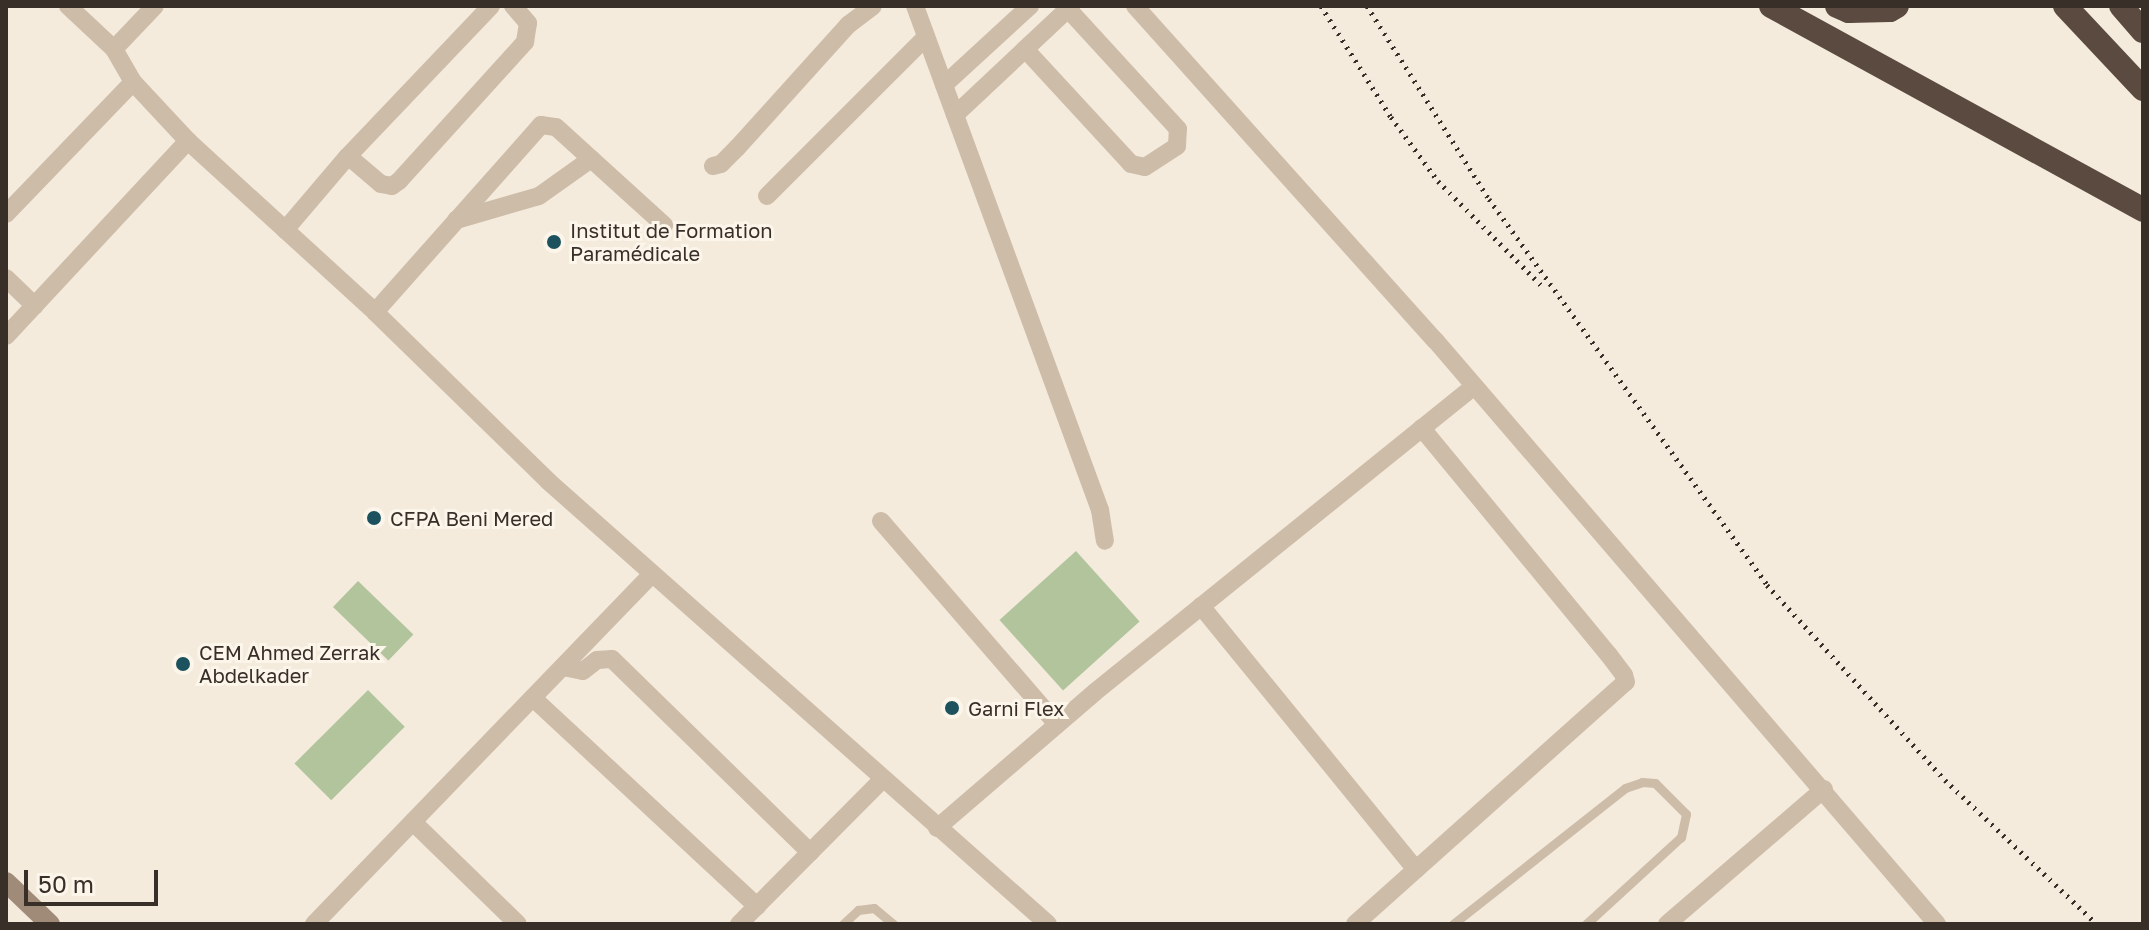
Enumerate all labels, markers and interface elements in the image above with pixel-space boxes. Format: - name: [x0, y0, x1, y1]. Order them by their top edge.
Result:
- place label: Institut de Formation Paramédicale: [570, 218, 772, 265]
- marker: Institut de Formation Paramédicale: [545, 233, 563, 251]
- place label: CFPA Beni Mered: [390, 506, 553, 530]
- marker: CFPA Beni Mered: [365, 509, 383, 527]
- place label: CEM Ahmed Zerrak Abdelkader: [199, 640, 380, 687]
- marker: CEM Ahmed Zerrak Abdelkader: [174, 655, 192, 673]
- place label: Garni Flex: [968, 696, 1064, 720]
- marker: Garni Flex: [943, 699, 961, 717]
- scale bar: [28, 854, 162, 904]
- text: 50 m: [38, 869, 94, 898]

